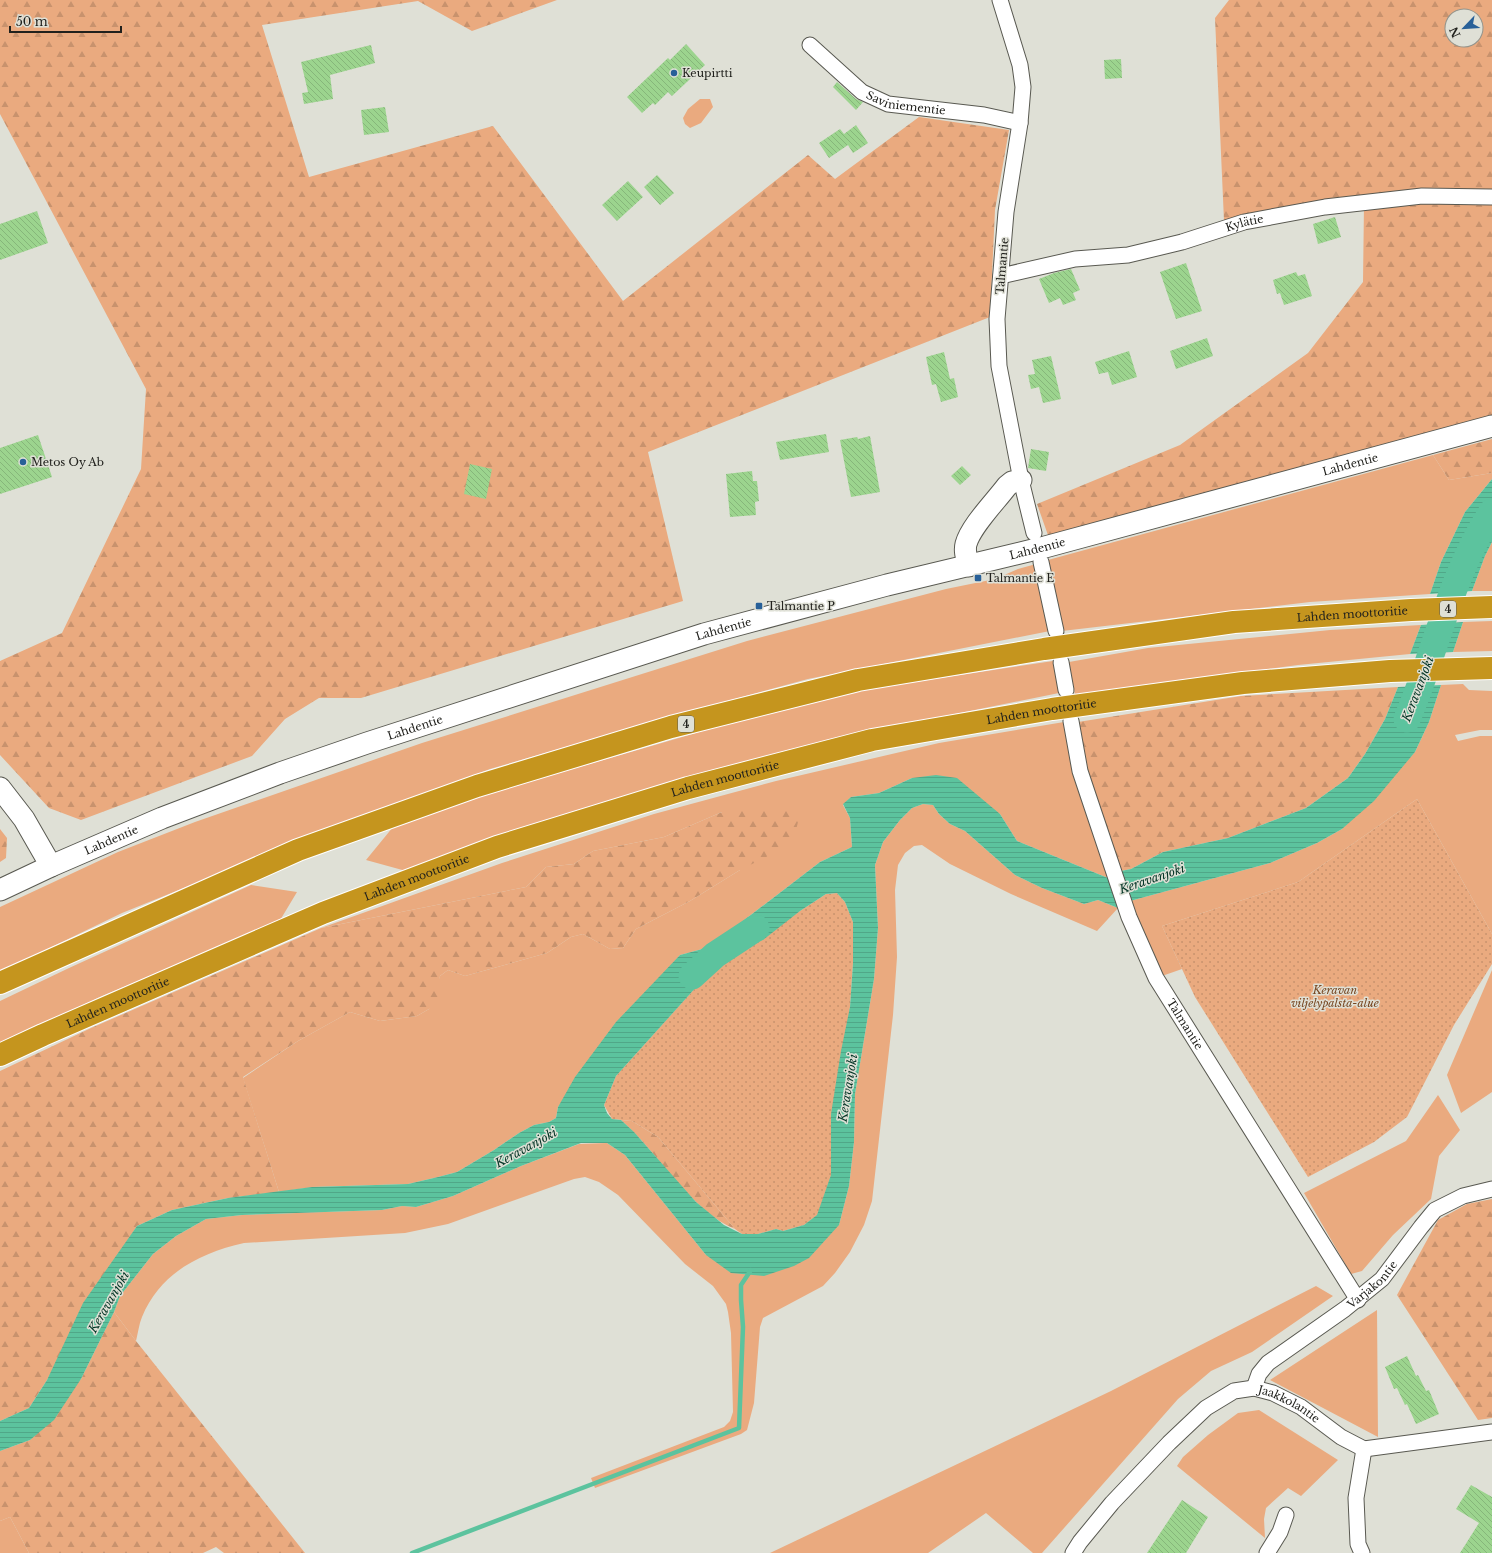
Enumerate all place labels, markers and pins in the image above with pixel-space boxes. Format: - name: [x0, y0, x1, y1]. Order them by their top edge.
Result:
- place label: Keupirtti: [682, 66, 733, 80]
- marker: Keupirtti: [669, 68, 679, 78]
- place label: Metos Oy Ab: [31, 455, 104, 469]
- marker: Metos Oy Ab: [18, 457, 28, 467]
- place label: Talmantie E: [986, 571, 1054, 585]
- marker: Talmantie E: [973, 573, 983, 583]
- place label: Talmantie P: [767, 599, 835, 613]
- marker: Talmantie P: [754, 601, 764, 611]

